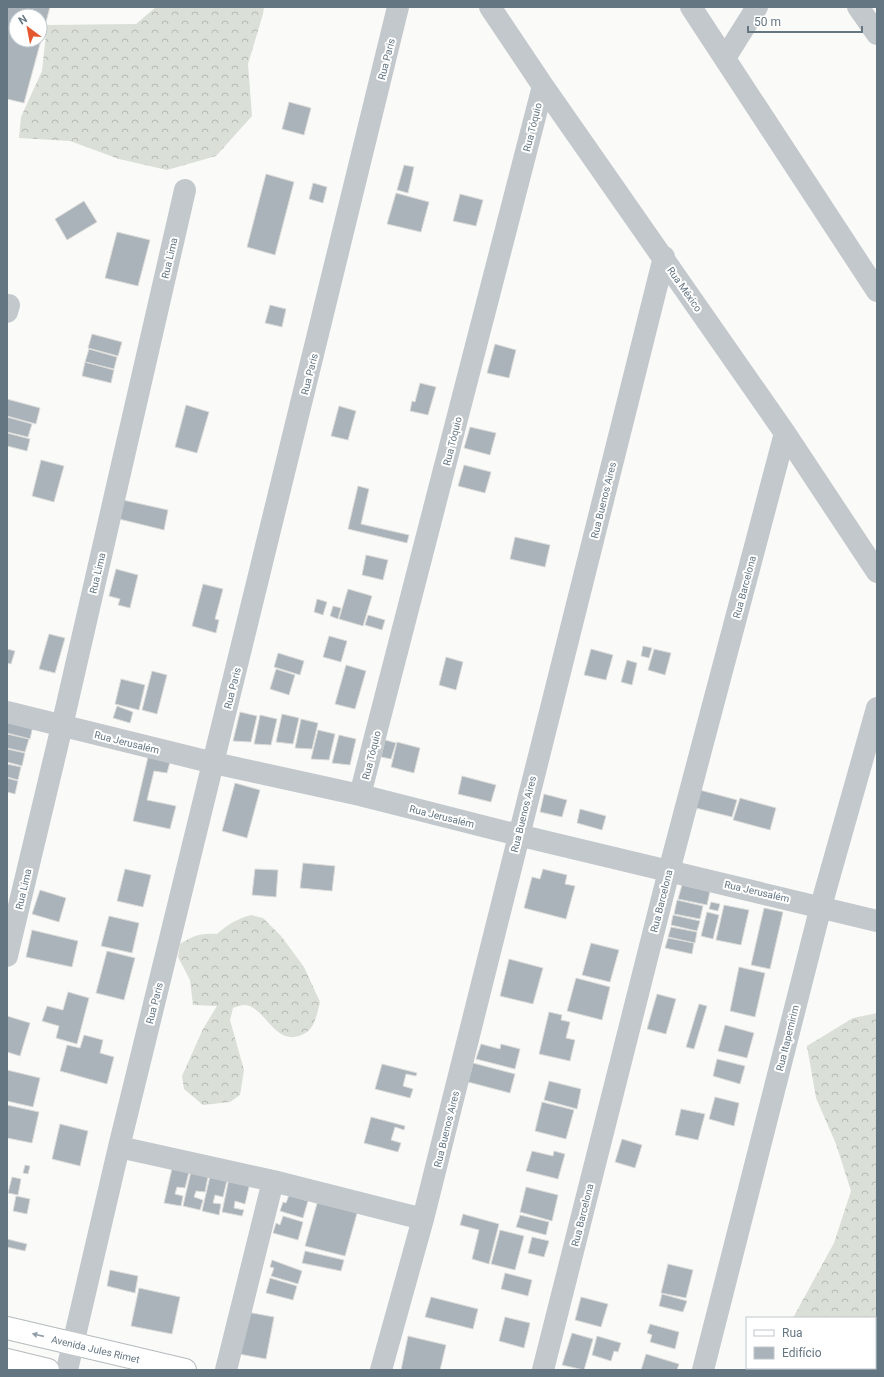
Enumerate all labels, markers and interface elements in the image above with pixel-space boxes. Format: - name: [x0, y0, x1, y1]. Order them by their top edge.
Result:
- north arrow: [8, 8, 48, 48]
- scale bar: [748, 8, 862, 34]
- text: N: [16, 12, 30, 28]
- text: 50 m: [754, 15, 781, 29]
- street label: Rua Paris: [376, 37, 397, 81]
- street label: Rua Tóquio: [521, 101, 544, 153]
- street label: Rua Lima: [159, 237, 180, 280]
- street label: Rua México: [665, 265, 704, 314]
- street label: Rua Paris: [299, 352, 320, 396]
- street label: Rua Tóquio: [441, 415, 464, 467]
- street label: Rua Buenos Aires: [589, 461, 618, 539]
- street label: Rua Lima: [87, 552, 108, 595]
- street label: Rua Barcelona: [731, 555, 758, 620]
- street label: Rua Paris: [222, 666, 243, 710]
- street label: Rua Jerusalém: [93, 729, 161, 756]
- street label: Rua Tóquio: [360, 729, 383, 781]
- street label: Rua Buenos Aires: [509, 775, 538, 853]
- street label: Rua Jerusalém: [408, 803, 476, 830]
- street label: Rua Lima: [13, 868, 34, 911]
- street label: Rua Barcelona: [648, 869, 675, 934]
- street label: Rua Jerusalém: [723, 879, 791, 904]
- street label: Rua Paris: [144, 981, 165, 1025]
- street label: Rua Itapemirim: [774, 1004, 801, 1072]
- street label: Rua Buenos Aires: [432, 1090, 461, 1168]
- street label: Rua Barcelona: [569, 1183, 596, 1248]
- legend: [746, 1317, 876, 1369]
- text: Rua: [782, 1326, 803, 1340]
- one-way arrow: [32, 1331, 44, 1337]
- street label: Avenida Jules Rimet: [50, 1334, 141, 1365]
- text: Edifício: [782, 1346, 822, 1360]

